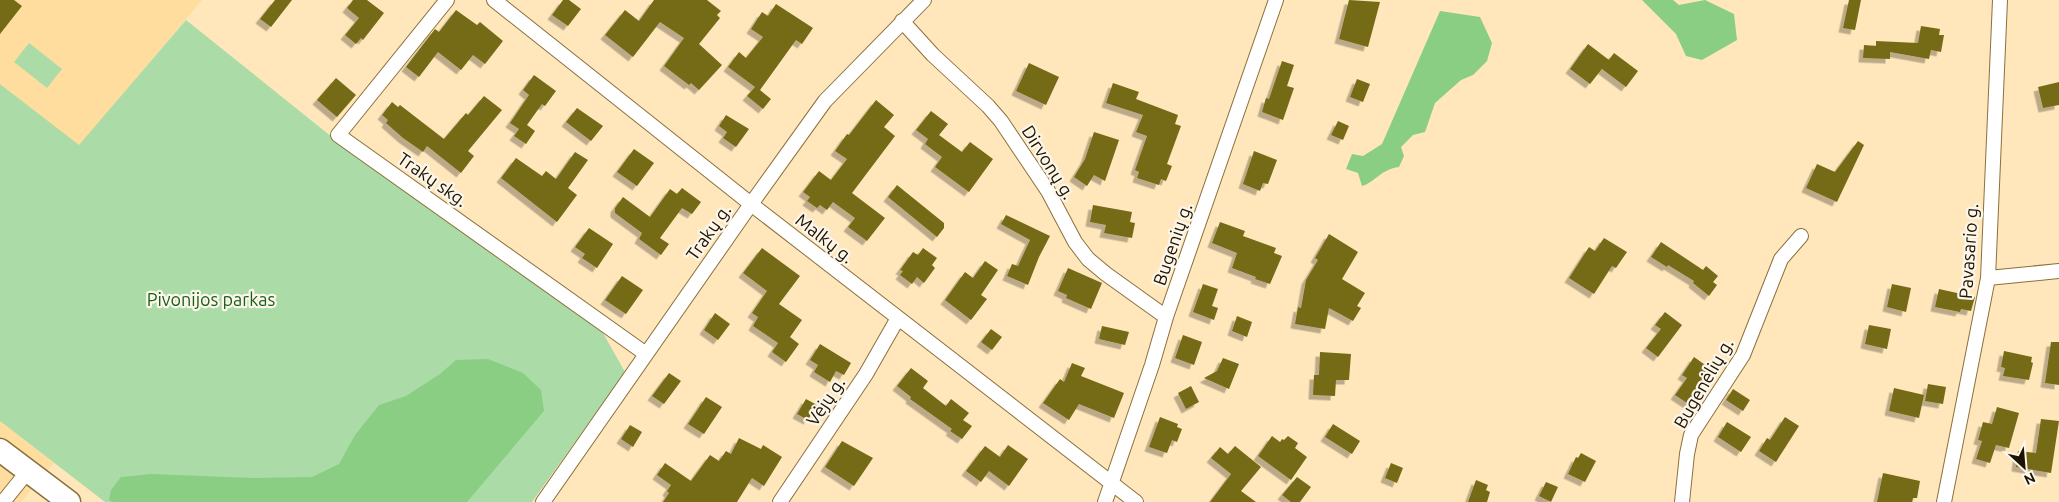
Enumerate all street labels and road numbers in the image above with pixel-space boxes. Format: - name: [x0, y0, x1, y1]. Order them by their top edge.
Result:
- street label: Dirvonų g.: [1019, 121, 1079, 203]
- street label: Trakų skg.: [394, 148, 472, 210]
- street label: Trakų g.: [682, 200, 734, 264]
- street label: Bugenių g.: [1149, 200, 1195, 288]
- street label: Pavasario g.: [1955, 203, 1981, 299]
- street label: Malkų g.: [792, 209, 858, 267]
- street label: Bugenėlių g.: [1669, 334, 1737, 432]
- street label: Vėjų g.: [802, 373, 848, 429]

